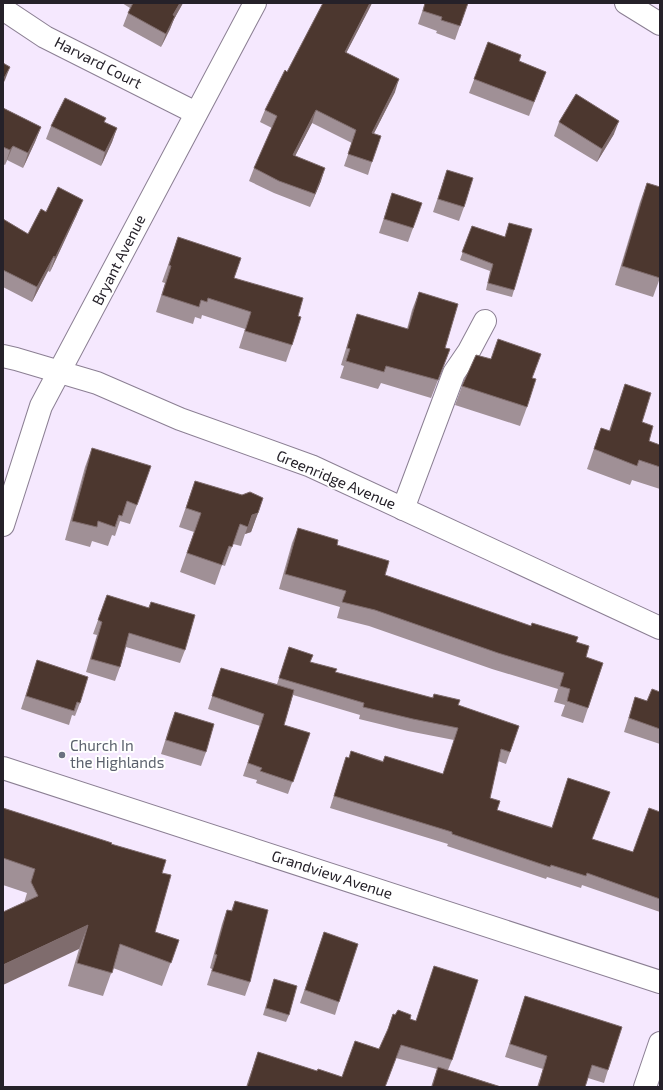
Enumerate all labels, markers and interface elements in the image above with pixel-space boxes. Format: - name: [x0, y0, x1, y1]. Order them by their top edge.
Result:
- street label: Harvard Court: [52, 32, 145, 92]
- street label: Bryant Avenue: [88, 211, 149, 308]
- street label: Greenridge Avenue: [274, 446, 399, 512]
- place label: Church In the Highlands: [70, 736, 164, 771]
- marker: Church In the Highlands: [57, 750, 67, 760]
- street label: Grandview Avenue: [270, 846, 395, 902]

